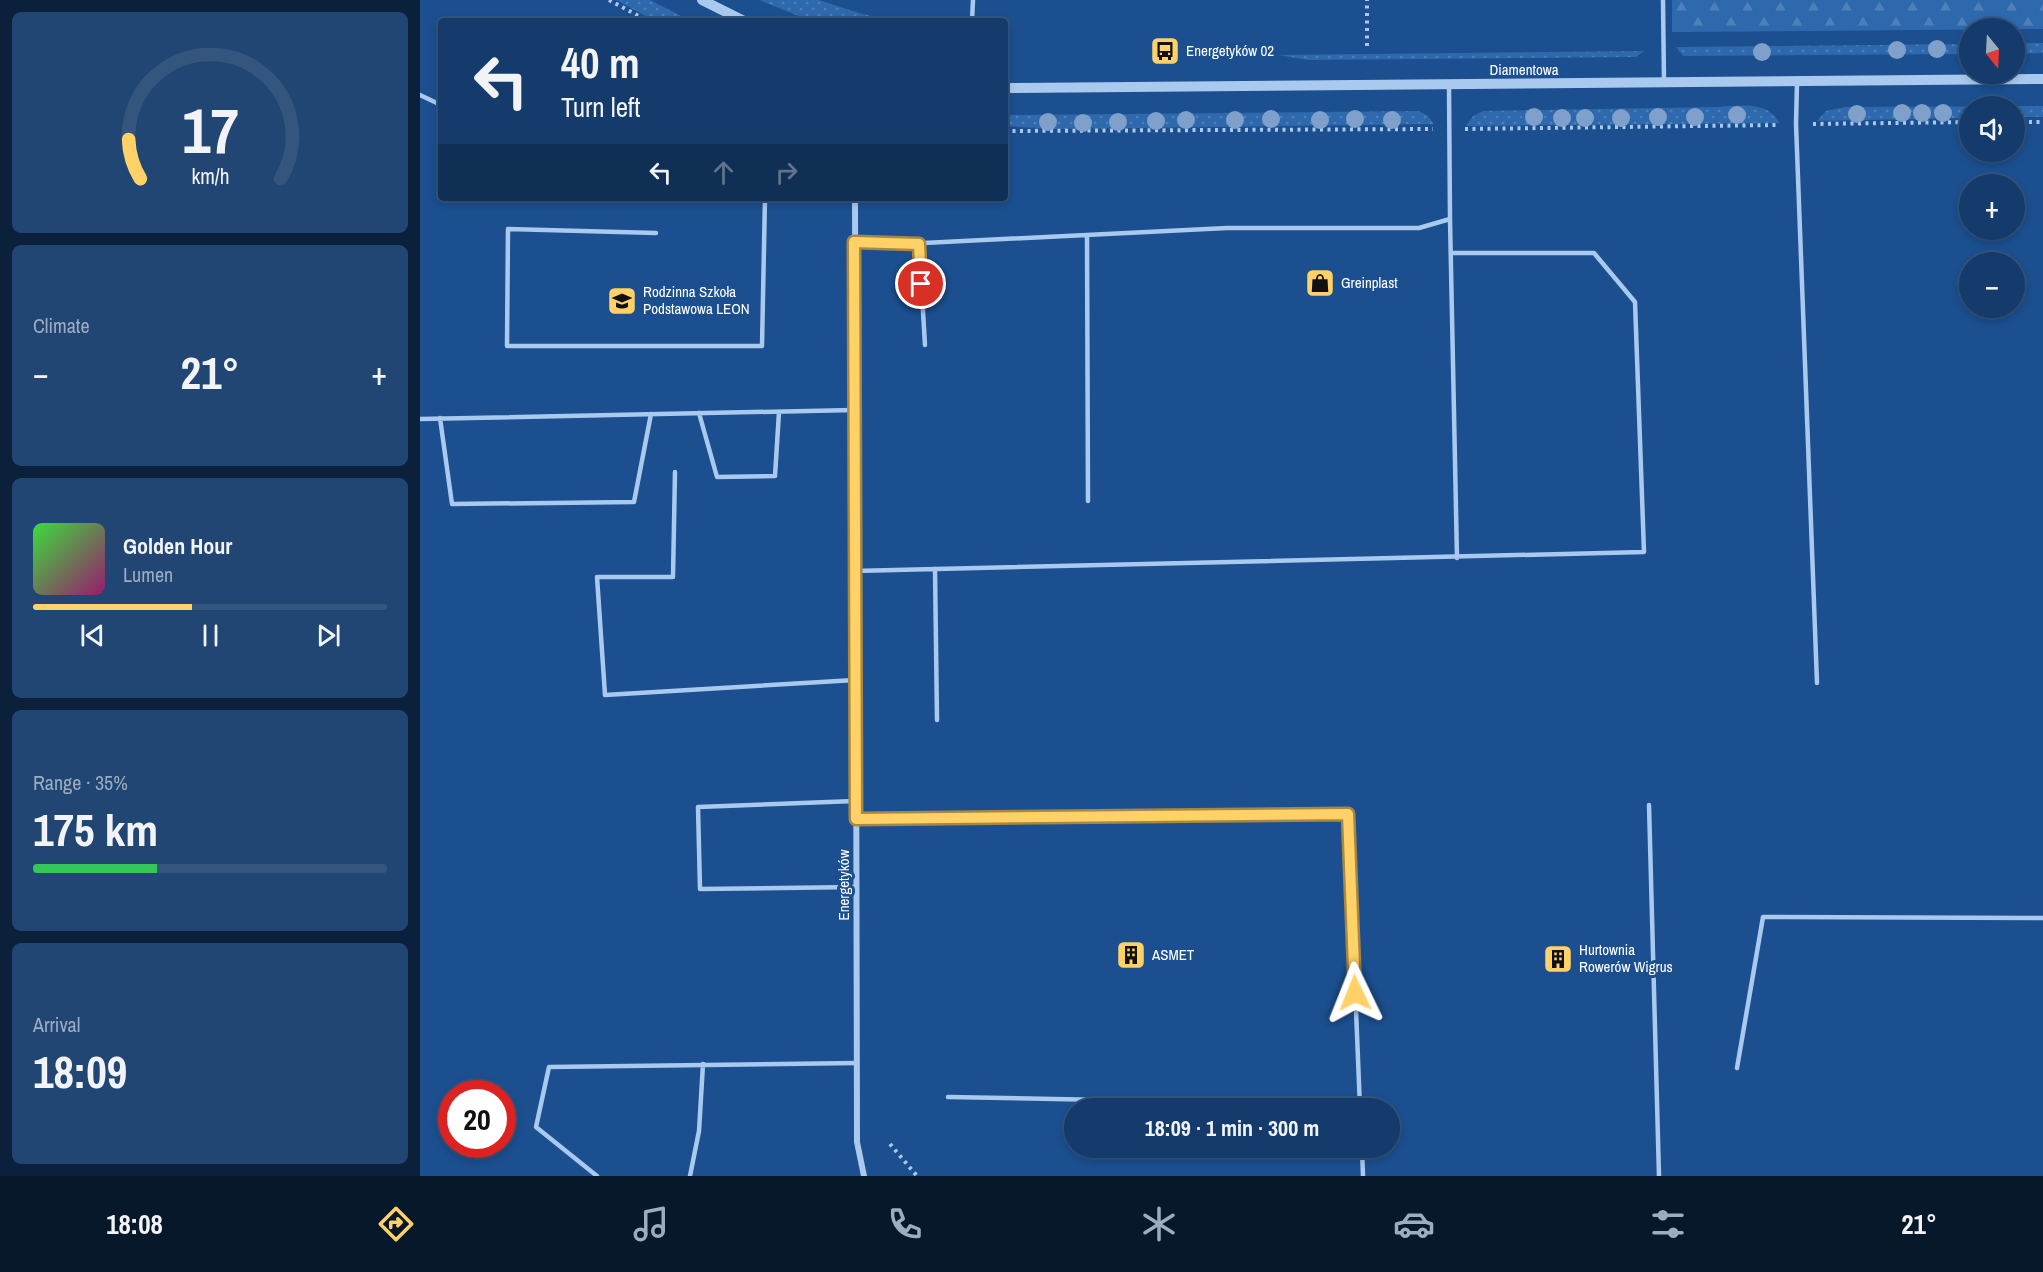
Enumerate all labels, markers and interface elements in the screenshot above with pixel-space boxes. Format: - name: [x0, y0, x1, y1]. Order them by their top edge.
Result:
- north arrow: [1959, 18, 2025, 84]
- map controls: [1959, 18, 2025, 318]
- text: 40 m: [561, 35, 640, 91]
- bus stop icon: Energetyków 02: [1149, 35, 1181, 67]
- place label: Energetyków 02: [1186, 40, 1274, 61]
- icon: left: [462, 42, 540, 120]
- street label: Diamentowa: [1489, 59, 1559, 80]
- text: 17: [182, 89, 238, 173]
- text: Turn left: [561, 89, 640, 125]
- button: sound: [1959, 96, 2025, 162]
- icon: left: [644, 156, 677, 189]
- icon: ahead: [707, 156, 740, 189]
- icon: right: [770, 156, 803, 189]
- text: km/h: [191, 163, 229, 192]
- button: +: [1959, 174, 2025, 240]
- button: −: [1959, 252, 2025, 318]
- pin: [895, 258, 946, 309]
- icon: arrive: [904, 267, 937, 300]
- shop icon: Greinplast: [1304, 267, 1336, 299]
- place label: Greinplast: [1341, 272, 1398, 293]
- place label: Rodzinna Szkoła Podstawowa LEON: [643, 281, 750, 319]
- school or university icon: Rodzinna Szkoła Podstawowa LEON: [606, 285, 638, 317]
- text: Climate: [33, 312, 90, 339]
- text: 21°: [180, 342, 240, 403]
- text: −: [33, 351, 49, 395]
- text: +: [371, 351, 387, 395]
- text: Golden Hour: [123, 531, 232, 561]
- text: Lumen: [123, 561, 173, 588]
- icon: previous: [76, 619, 109, 652]
- icon: pause: [194, 619, 227, 652]
- icon: next: [312, 619, 345, 652]
- text: Range · 35%: [33, 769, 128, 796]
- text: 175 km: [33, 799, 158, 860]
- street label: Energetyków: [833, 849, 854, 921]
- building icon: ASMET: [1115, 939, 1147, 971]
- place label: Hurtownia Rowerów Wigrus: [1579, 939, 1673, 977]
- building icon: Hurtownia Rowerów Wigrus: [1542, 943, 1574, 975]
- place label: ASMET: [1151, 944, 1195, 965]
- position arrow: [1323, 961, 1387, 1025]
- text: Arrival: [33, 1011, 80, 1038]
- text: 18:09: [33, 1041, 127, 1102]
- speed limit sign: 20: [438, 1080, 516, 1158]
- text: 18:09 · 1 min · 300 m: [1145, 1113, 1319, 1143]
- icon: directions: [375, 1203, 417, 1245]
- icon: music: [630, 1203, 672, 1245]
- icon: phone: [884, 1203, 926, 1245]
- icon: climate: [1138, 1203, 1180, 1245]
- icon: car: [1393, 1203, 1435, 1245]
- icon: filters: [1647, 1203, 1689, 1245]
- text: 18:08: [106, 1206, 163, 1242]
- text: 21°: [1901, 1206, 1937, 1242]

